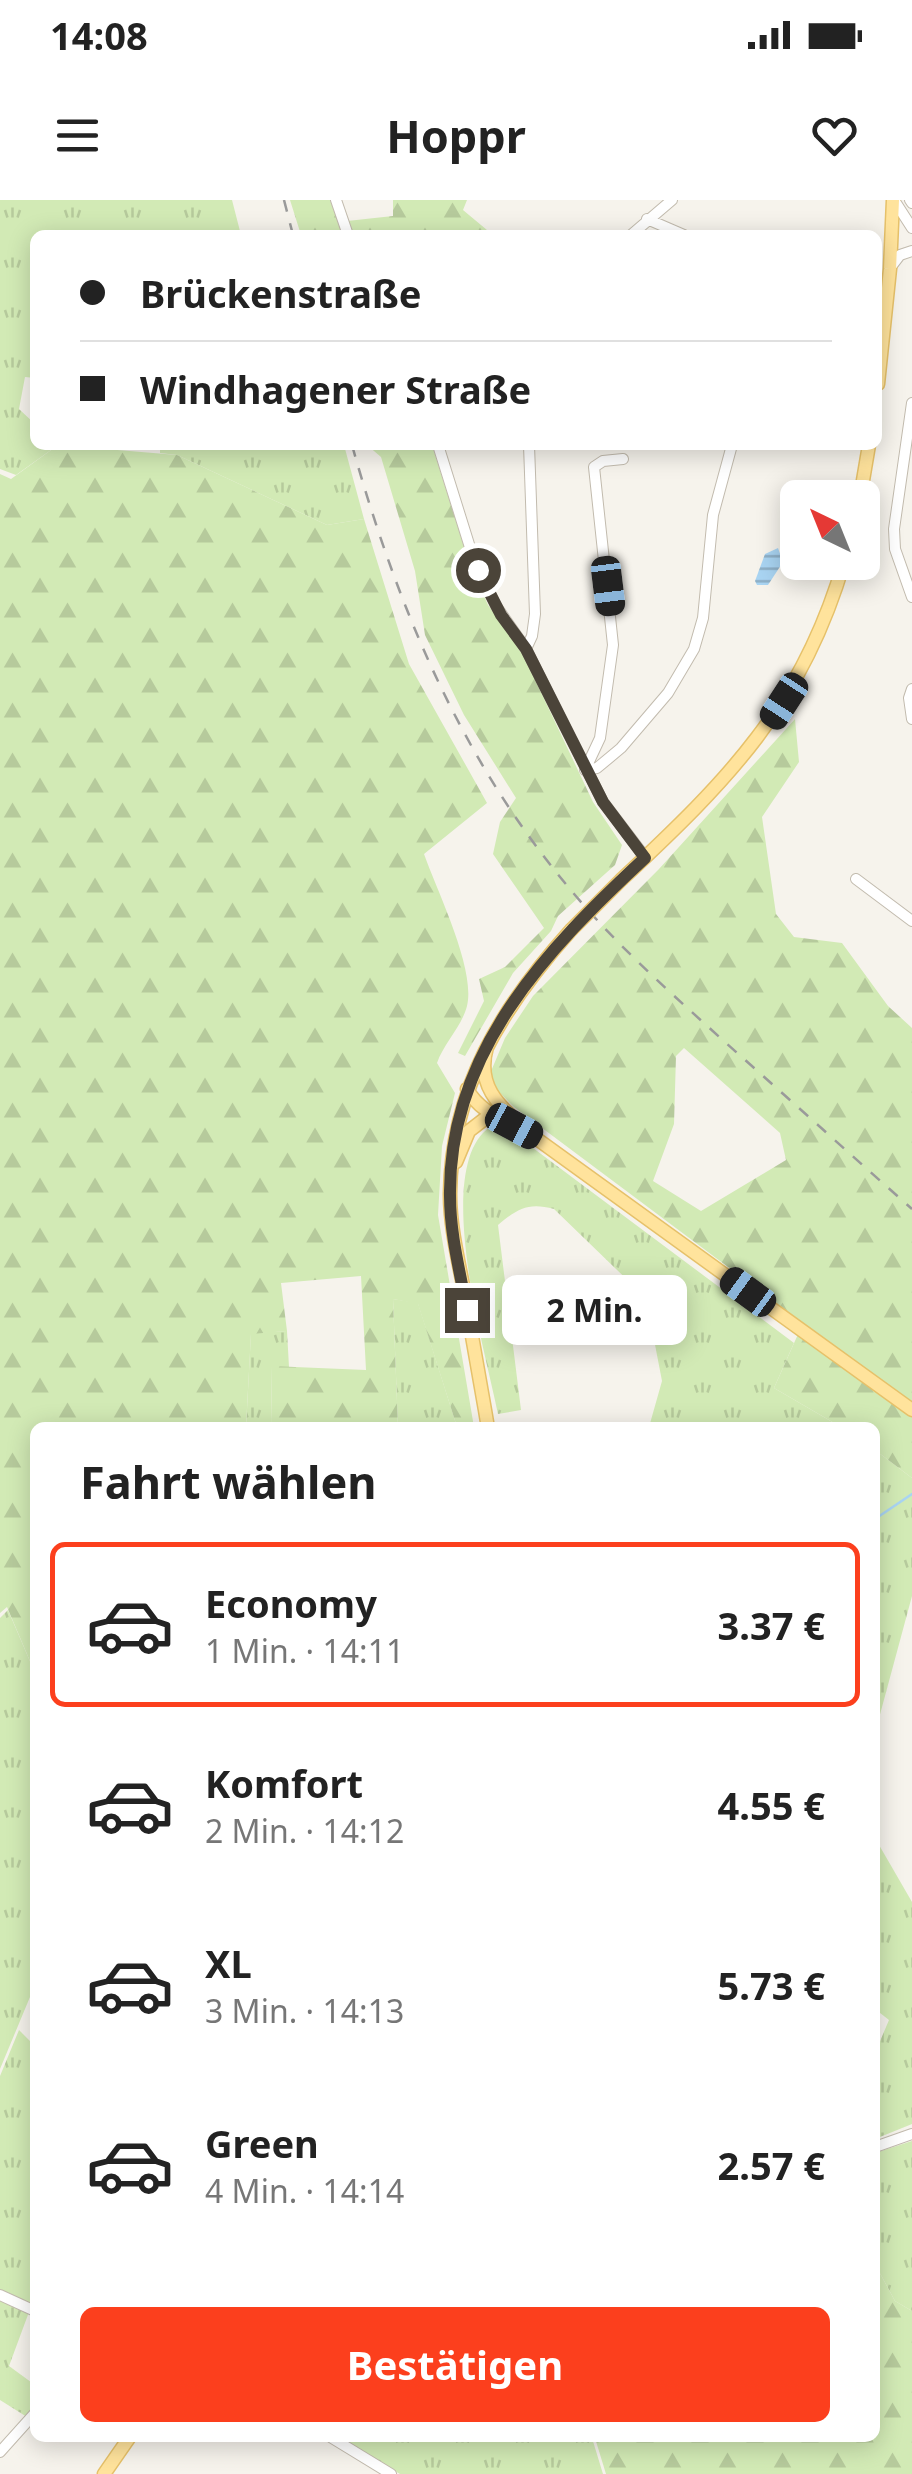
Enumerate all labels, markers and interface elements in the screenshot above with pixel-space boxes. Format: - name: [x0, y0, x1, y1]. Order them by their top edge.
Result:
- text: 14:08: [50, 9, 148, 61]
- text: Hoppr: [386, 105, 526, 166]
- icon: menu: [50, 108, 105, 163]
- icon: heart: [807, 108, 862, 163]
- text: Brückenstraße: [140, 267, 422, 319]
- text: Windhagener Straße: [140, 363, 531, 415]
- north arrow: [780, 480, 880, 580]
- map controls: [780, 480, 880, 580]
- route start: [456, 548, 501, 593]
- car: [589, 554, 627, 618]
- car: [755, 668, 813, 734]
- car: [480, 1099, 548, 1153]
- car: [715, 1262, 781, 1322]
- callout: 2 Min.: [502, 1275, 687, 1345]
- route end: [445, 1288, 490, 1333]
- text: 2 Min.: [546, 1288, 643, 1331]
- text: Fahrt wählen: [80, 1451, 377, 1512]
- text: Economy: [205, 1577, 377, 1629]
- icon: car: [85, 1580, 175, 1670]
- text: 3.37 €: [717, 1599, 825, 1651]
- text: 1 Min. · 14:11: [205, 1629, 404, 1672]
- text: Komfort: [205, 1757, 363, 1809]
- icon: car: [85, 1760, 175, 1850]
- text: 4.55 €: [717, 1779, 825, 1831]
- text: 2 Min. · 14:12: [205, 1809, 404, 1852]
- text: XL: [205, 1937, 252, 1989]
- icon: car: [85, 1940, 175, 2030]
- text: 5.73 €: [717, 1959, 825, 2011]
- text: 3 Min. · 14:13: [205, 1989, 404, 2032]
- text: Green: [205, 2117, 319, 2169]
- icon: car: [85, 2120, 175, 2210]
- text: 2.57 €: [717, 2139, 825, 2191]
- text: 4 Min. · 14:14: [205, 2169, 404, 2212]
- button: Bestätigen: [80, 2307, 830, 2422]

